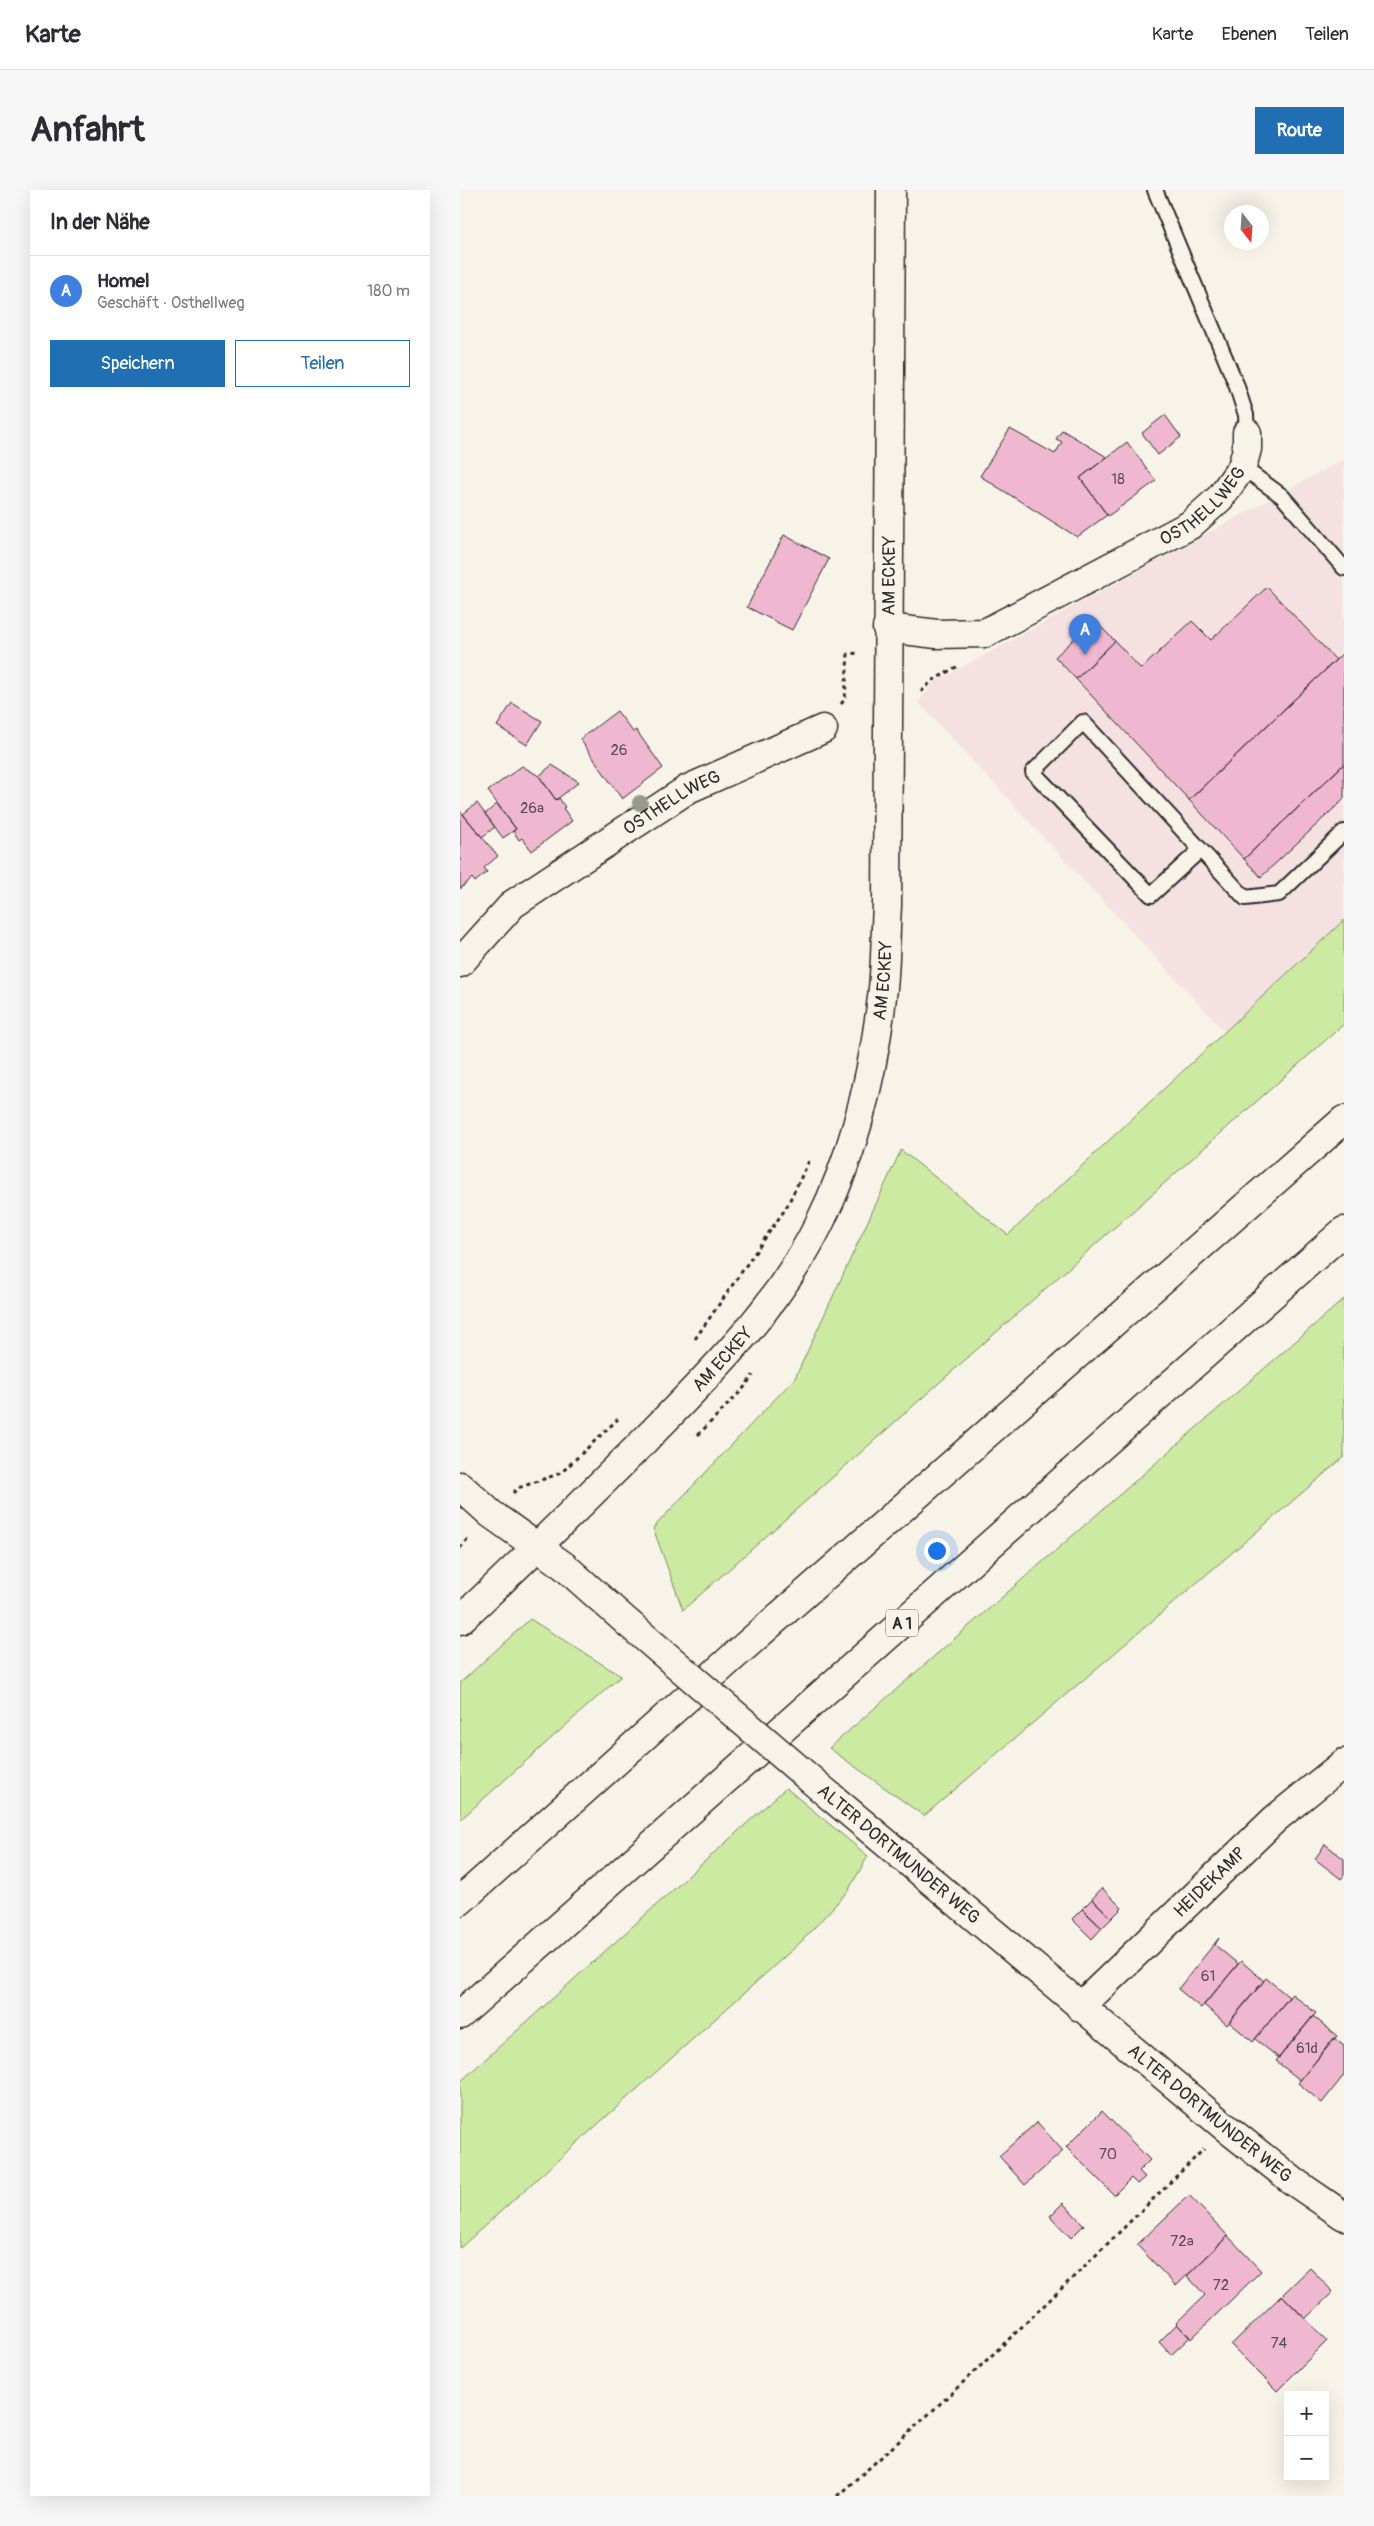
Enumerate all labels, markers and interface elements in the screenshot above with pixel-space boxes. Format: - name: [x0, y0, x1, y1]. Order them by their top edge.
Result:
- text: Karte: [25, 20, 81, 49]
- text: Karte: [1152, 23, 1193, 46]
- text: Ebenen: [1221, 23, 1277, 46]
- text: Teilen: [1305, 23, 1349, 46]
- button: Route: [1255, 107, 1344, 154]
- text: Anfahrt: [30, 108, 145, 152]
- north arrow: [1224, 205, 1269, 250]
- text: In der Nähe: [50, 209, 150, 236]
- text: Homel: [97, 269, 149, 293]
- text: A: [61, 281, 71, 301]
- text: 180 m: [367, 281, 410, 301]
- text: Geschäft · Osthellweg: [97, 293, 244, 313]
- button: Speichern: [50, 340, 225, 387]
- button: Teilen: [235, 340, 410, 387]
- street label: OSTHELLWEG: [1156, 462, 1251, 551]
- house number: 18: [1111, 470, 1125, 489]
- street label: AM ECKEY: [878, 535, 901, 616]
- pin: A: [1069, 614, 1101, 655]
- house number: 26: [610, 741, 628, 760]
- street label: OSTHELLWEG: [619, 765, 724, 841]
- house number: 26a: [520, 799, 544, 818]
- street label: AM ECKEY: [868, 940, 898, 1022]
- street label: AM ECKEY: [687, 1322, 758, 1397]
- your location: [924, 1538, 950, 1564]
- road number: A 1: [886, 1610, 918, 1636]
- street label: ALTER DORTMUNDER WEG: [812, 1779, 985, 1929]
- street label: HEIDEKAMP: [1169, 1842, 1251, 1923]
- house number: 61: [1201, 1967, 1215, 1986]
- street label: ALTER DORTMUNDER WEG: [1123, 2039, 1297, 2188]
- house number: 61d: [1296, 2039, 1318, 2058]
- house number: 70: [1099, 2145, 1117, 2164]
- house number: 72a: [1170, 2232, 1194, 2251]
- house number: 72: [1213, 2276, 1229, 2295]
- house number: 74: [1271, 2334, 1288, 2353]
- map controls: [1284, 2391, 1329, 2481]
- button: +: [1284, 2391, 1329, 2436]
- button: −: [1284, 2436, 1329, 2481]

